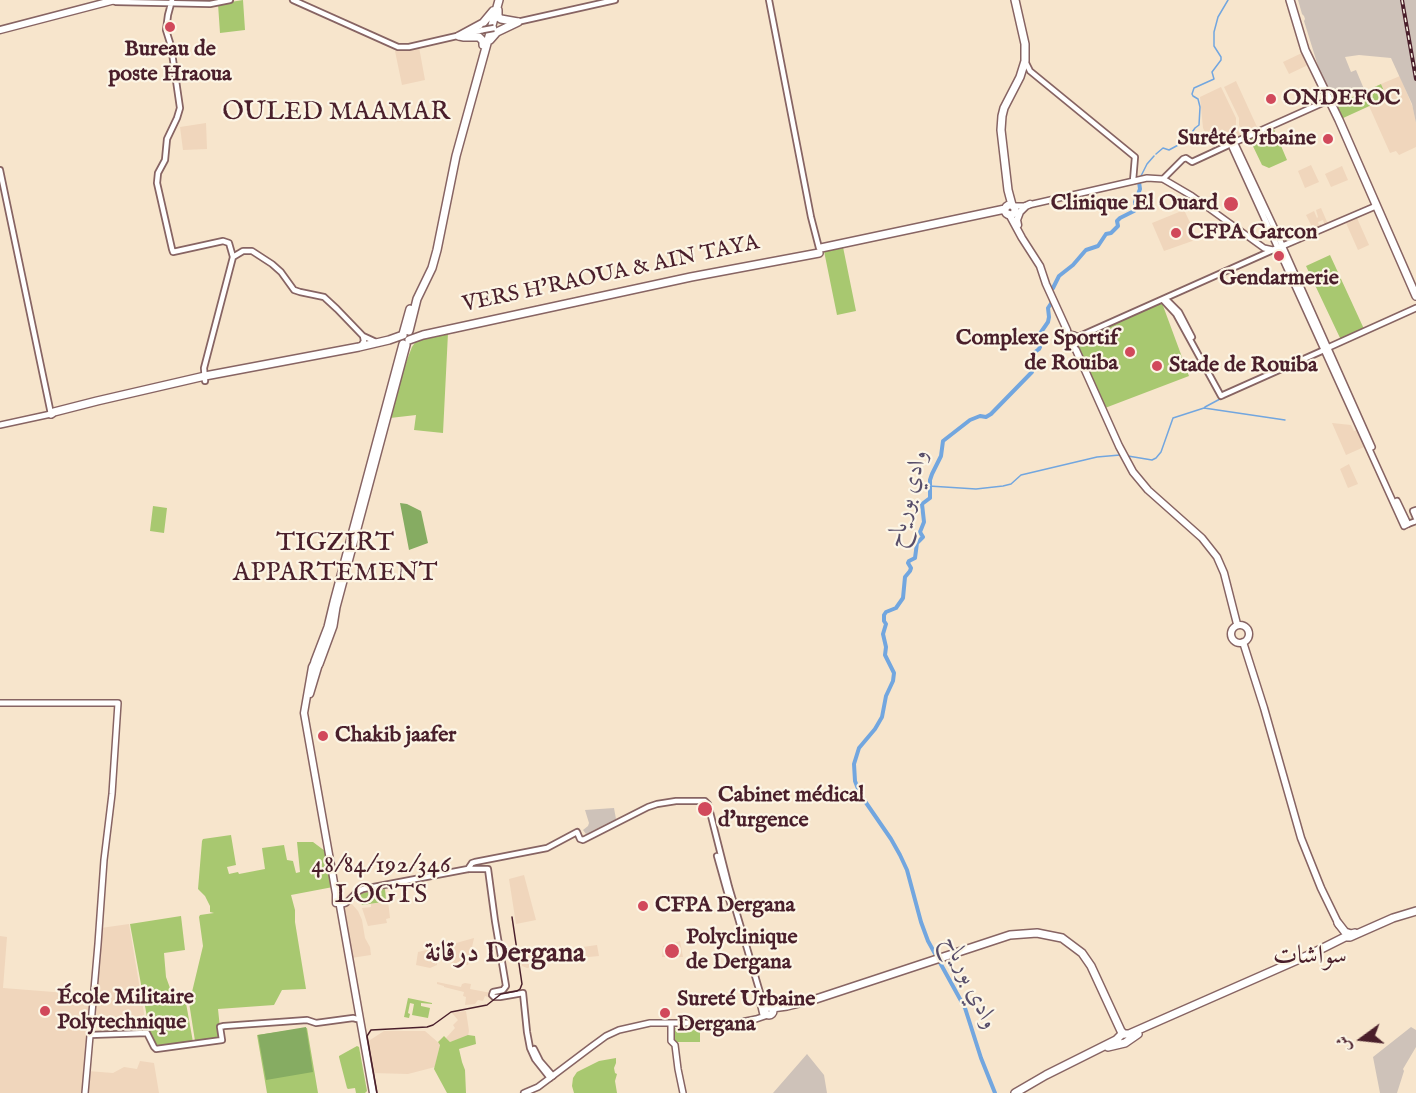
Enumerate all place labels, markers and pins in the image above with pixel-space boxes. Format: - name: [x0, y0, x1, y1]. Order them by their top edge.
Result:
- marker: Bureau de poste Hraoua: [163, 20, 177, 34]
- place label: Bureau de poste Hraoua: [108, 37, 232, 88]
- place label: ONDEFOC: [1283, 86, 1401, 112]
- marker: ONDEFOC: [1264, 92, 1278, 106]
- place label: Surêté Urbaine: [1178, 126, 1316, 152]
- marker: Surêté Urbaine: [1321, 132, 1335, 146]
- place label: Clinique El Ouard: [1051, 191, 1218, 217]
- marker: Clinique El Ouard: [1222, 195, 1240, 213]
- place label: CFPA Garcon: [1188, 220, 1318, 246]
- marker: CFPA Garcon: [1169, 226, 1183, 240]
- marker: Gendarmerie: [1272, 249, 1286, 263]
- place label: Gendarmerie: [1219, 266, 1339, 292]
- place label: Complexe Sportif de Rouiba: [956, 326, 1118, 378]
- marker: Complexe Sportif de Rouiba: [1123, 345, 1137, 359]
- place label: Stade de Rouiba: [1169, 353, 1317, 379]
- marker: Stade de Rouiba: [1150, 359, 1164, 373]
- place label: Chakib jaafer: [335, 723, 456, 749]
- marker: Chakib jaafer: [316, 729, 330, 743]
- place label: Cabinet médical d'urgence: [718, 783, 864, 834]
- marker: Cabinet médical d'urgence: [696, 800, 714, 818]
- place label: CFPA Dergana: [655, 893, 795, 919]
- marker: CFPA Dergana: [636, 899, 650, 913]
- place label: Polyclinique de Dergana: [686, 925, 798, 976]
- marker: Polyclinique de Dergana: [663, 942, 681, 960]
- place label: École Militaire Polytechnique: [57, 985, 194, 1036]
- place label: Sureté Urbaine Dergana: [677, 987, 815, 1038]
- marker: École Militaire Polytechnique: [38, 1004, 52, 1018]
- marker: Sureté Urbaine Dergana: [658, 1006, 672, 1020]

